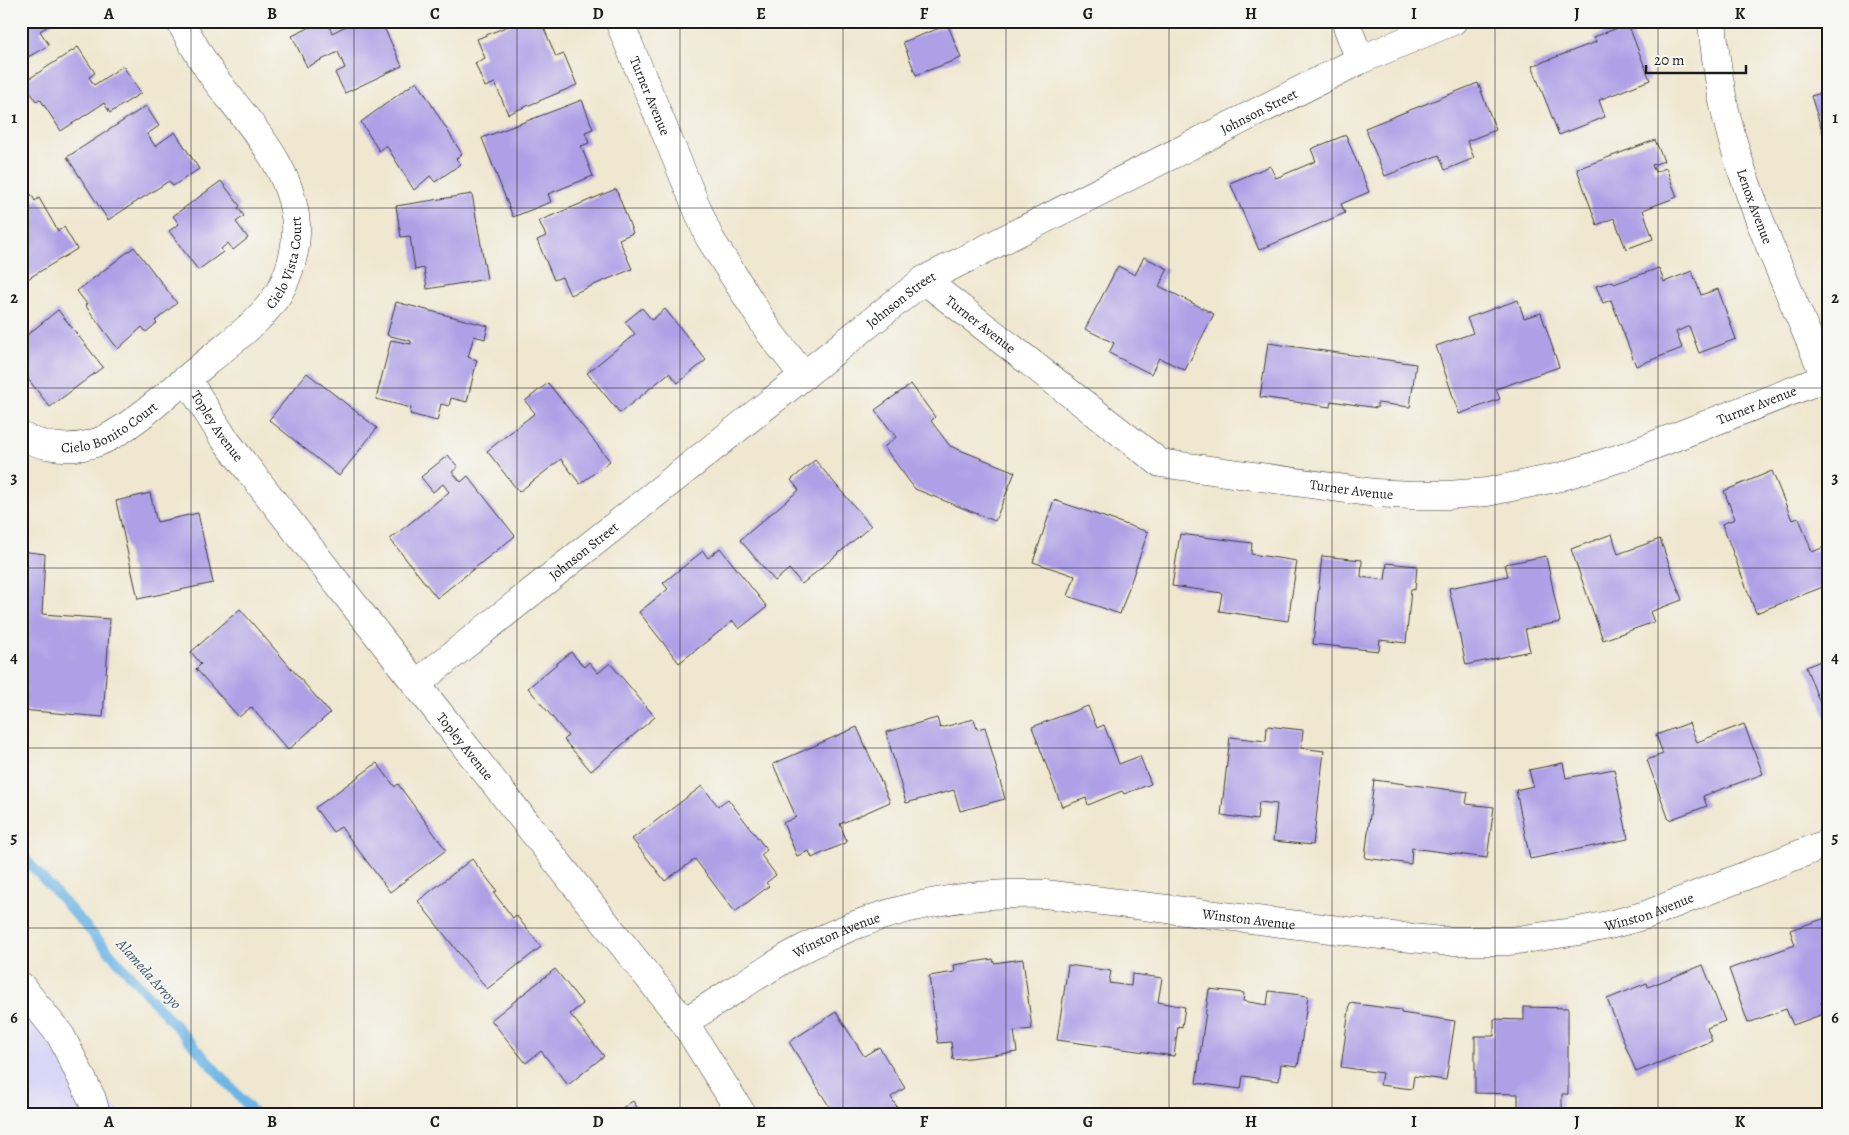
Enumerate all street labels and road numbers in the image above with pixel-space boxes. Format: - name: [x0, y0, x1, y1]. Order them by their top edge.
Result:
- street label: Turner Avenue: [625, 54, 675, 138]
- street label: Johnson Street: [1217, 84, 1301, 139]
- street label: Lenox Avenue: [1732, 166, 1777, 247]
- street label: Cielo Vista Court: [262, 215, 306, 313]
- street label: Johnson Street: [862, 266, 939, 333]
- street label: Turner Avenue: [942, 291, 1020, 358]
- street label: Turner Avenue: [1714, 381, 1799, 430]
- street label: Topley Avenue: [186, 387, 248, 466]
- street label: Cielo Bonito Court: [61, 397, 162, 457]
- street label: Turner Avenue: [1308, 475, 1394, 504]
- street label: Johnson Street: [545, 517, 623, 585]
- street label: Topley Avenue: [432, 709, 498, 784]
- street label: Winston Avenue: [1602, 888, 1697, 936]
- street label: Winston Avenue: [1200, 904, 1296, 935]
- street label: Winston Avenue: [789, 908, 883, 963]

